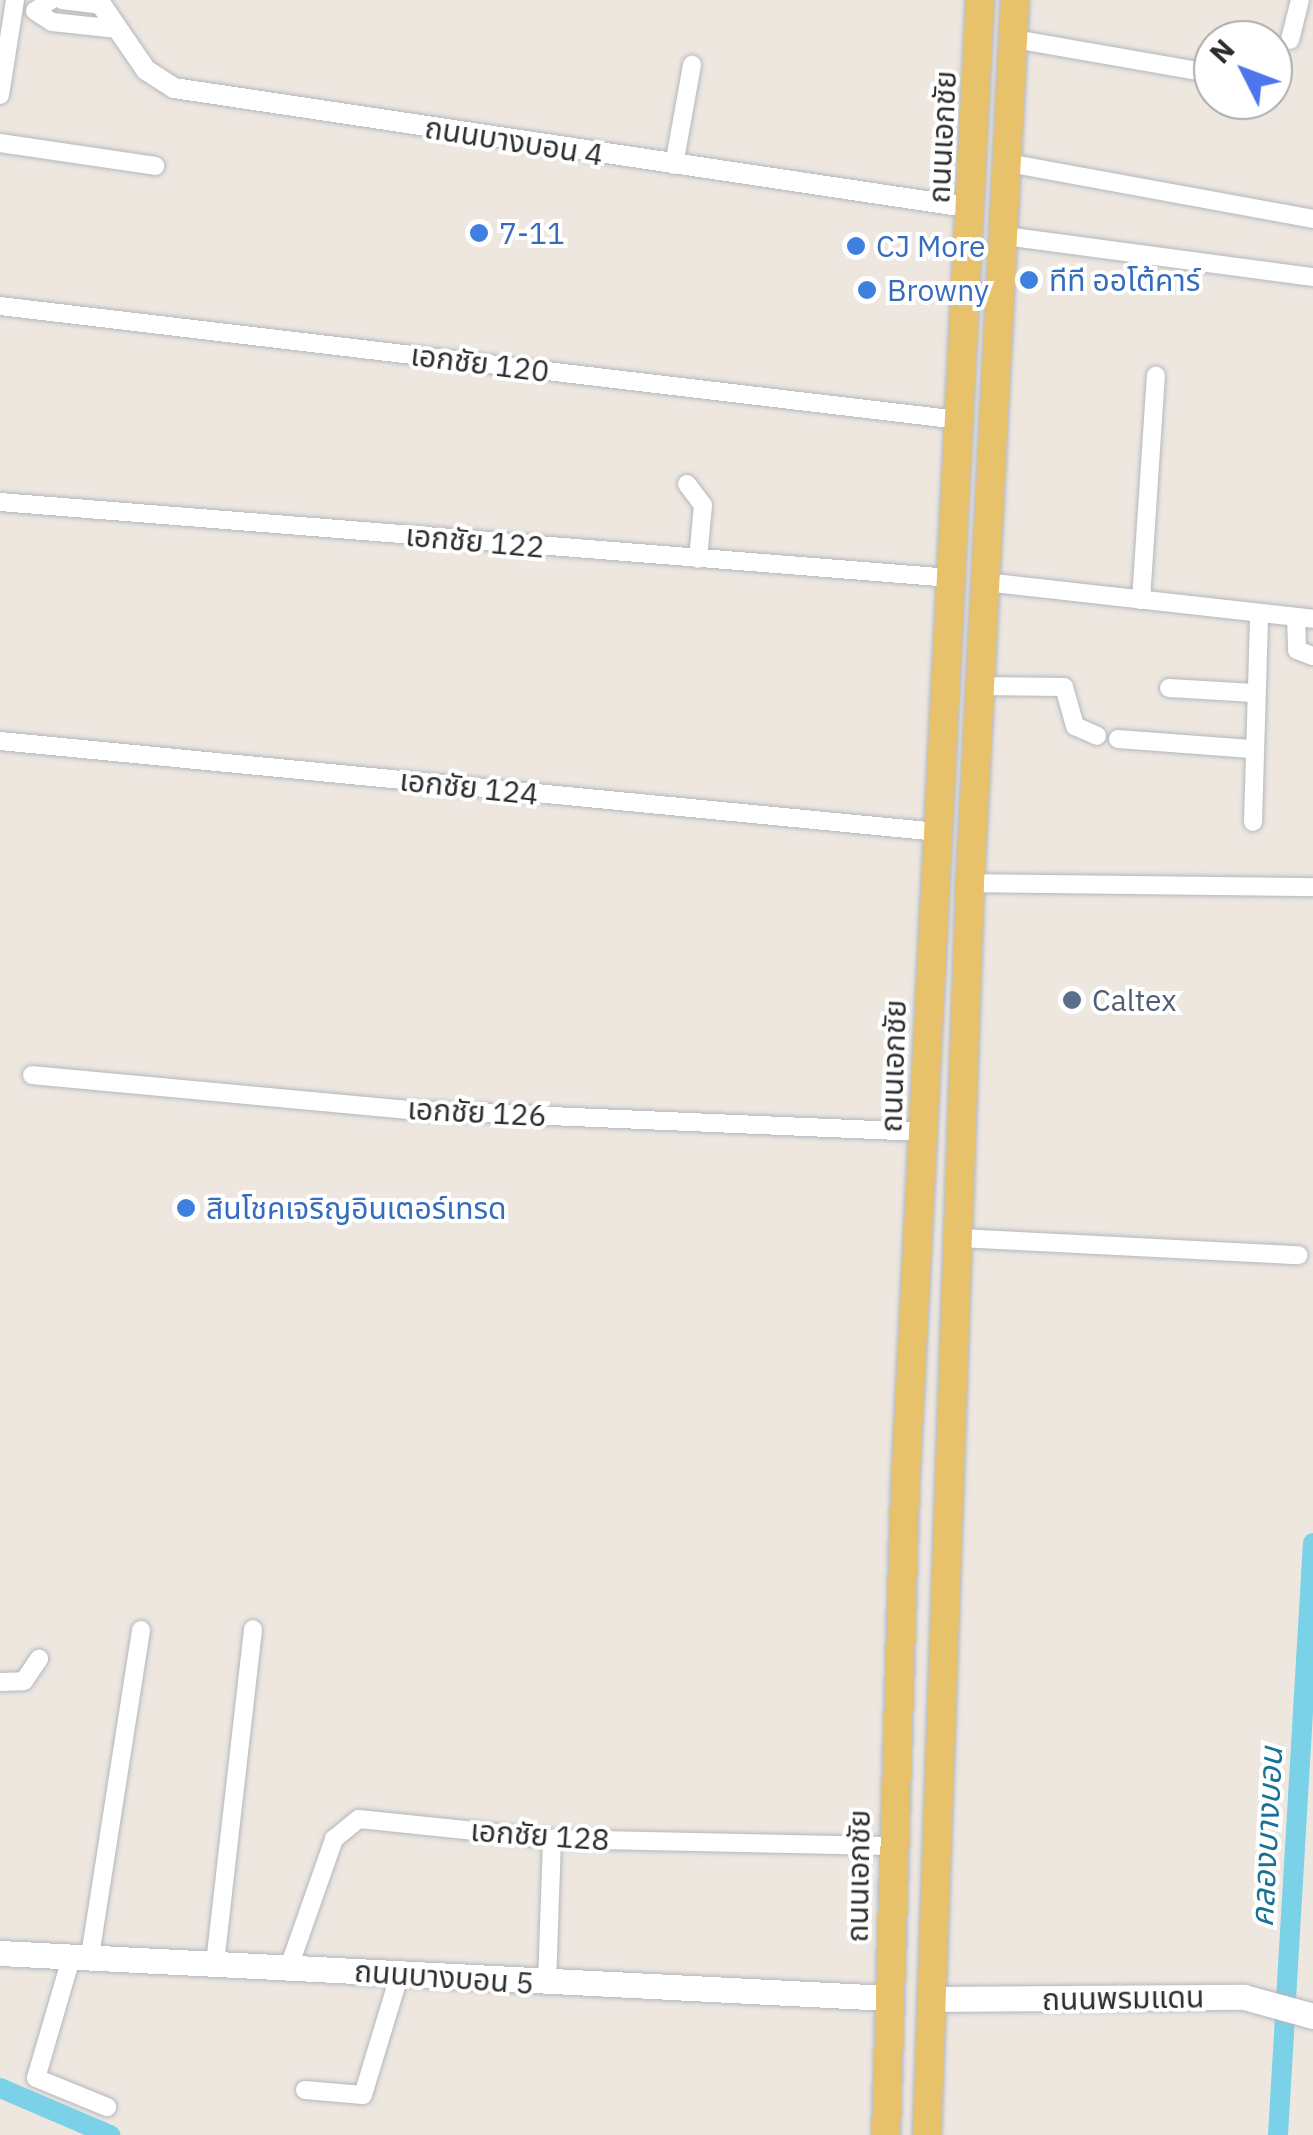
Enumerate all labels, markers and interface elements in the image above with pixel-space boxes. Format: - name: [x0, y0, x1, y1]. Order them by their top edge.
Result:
- north arrow: [1193, 20, 1293, 120]
- text: N: [1201, 31, 1242, 71]
- street label: ถนนเอกชัย: [921, 70, 963, 204]
- street label: ถนนบางบอน 4: [422, 109, 606, 173]
- place label: 7-11: [499, 215, 565, 251]
- marker: 7-11: [468, 222, 490, 244]
- place label: CJ More: [876, 228, 985, 264]
- marker: CJ More: [845, 235, 867, 257]
- place label: ทีที ออโต้คาร์: [1049, 262, 1200, 298]
- marker: ทีที ออโต้คาร์: [1018, 269, 1040, 291]
- place label: Browny: [887, 272, 989, 308]
- marker: Browny: [856, 279, 878, 301]
- street label: เอกชัย 120: [409, 337, 551, 389]
- street label: เอกชัย 122: [404, 517, 546, 565]
- street label: เอกชัย 124: [398, 762, 540, 812]
- place label: Caltex: [1092, 982, 1176, 1018]
- marker: Caltex: [1061, 989, 1083, 1011]
- street label: ถนนเอกชัย: [873, 999, 913, 1133]
- street label: เอกชัย 126: [407, 1090, 547, 1134]
- place label: สินโชคเจริญอินเตอร์เทรด: [206, 1190, 507, 1226]
- marker: สินโชคเจริญอินเตอร์เทรด: [175, 1197, 197, 1219]
- water label: คลองบางบอน: [1242, 1746, 1290, 1928]
- street label: ถนนเอกชัย: [839, 1809, 877, 1943]
- street label: เอกชัย 128: [469, 1812, 611, 1858]
- street label: ถนนบางบอน 5: [353, 1953, 535, 2001]
- street label: ถนนพรมแดน: [1042, 1979, 1204, 2017]

